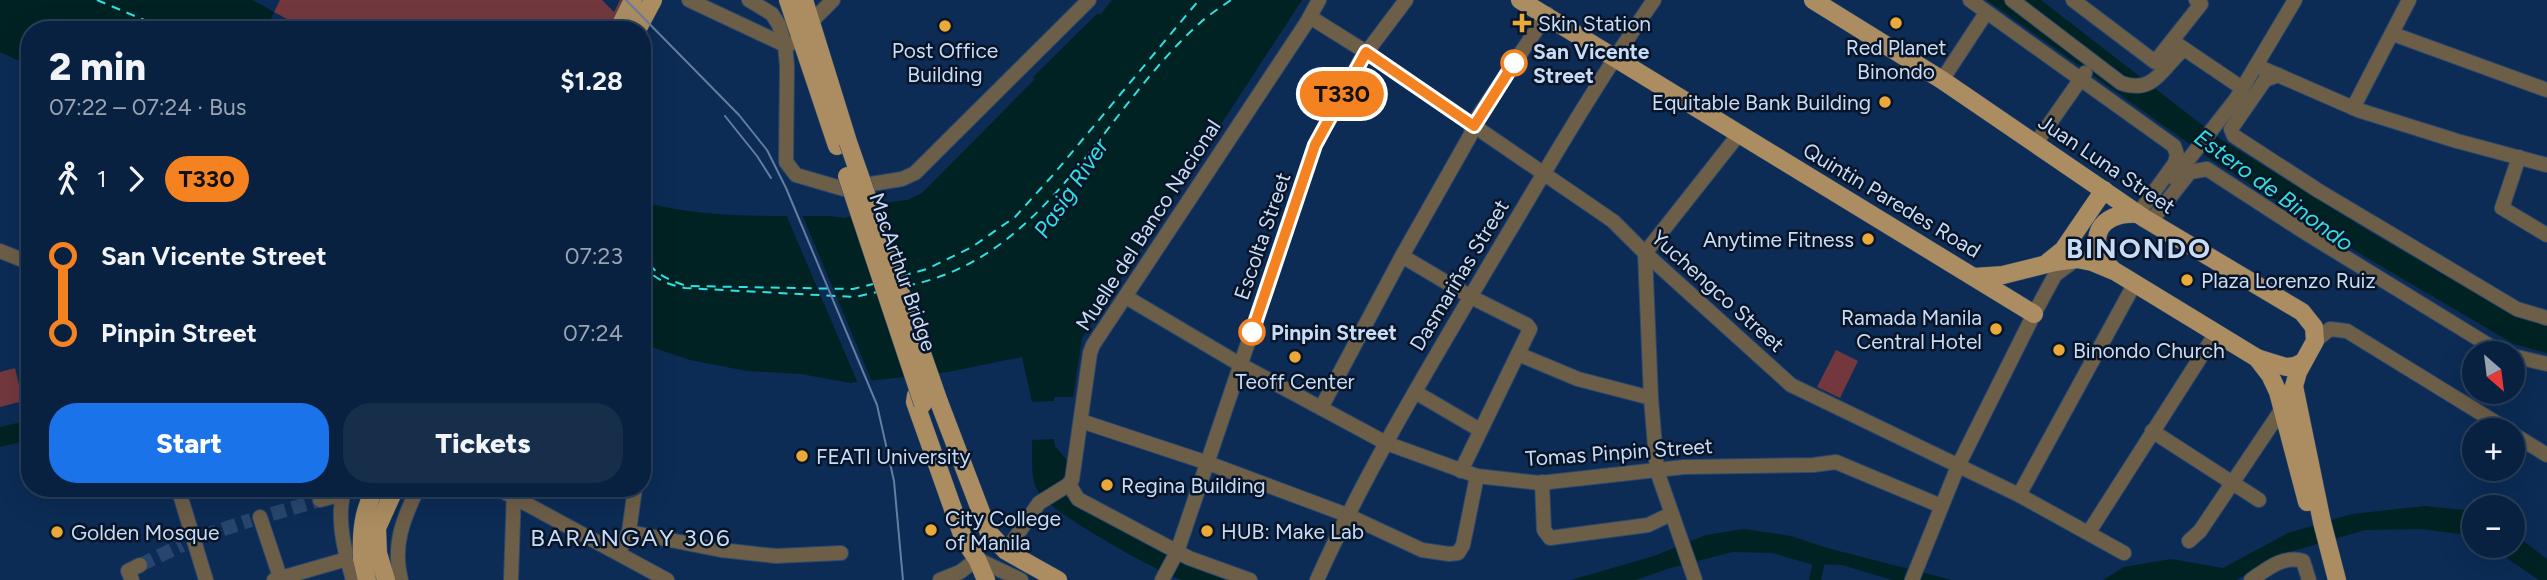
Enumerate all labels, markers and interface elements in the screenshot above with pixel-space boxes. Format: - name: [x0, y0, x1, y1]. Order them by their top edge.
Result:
- place label: Skin Station: [1538, 11, 1651, 36]
- marker: Skin Station: [1512, 13, 1532, 33]
- marker: Red Planet Binondo: [1888, 15, 1904, 31]
- marker: Post Office Building: [937, 18, 953, 34]
- place label: Red Planet Binondo: [1846, 35, 1946, 84]
- place label: Post Office Building: [892, 38, 998, 87]
- place label: San Vicente Street: [1533, 39, 1650, 88]
- text: 2 min: [49, 44, 146, 90]
- marker: San Vicente Street: [1501, 50, 1527, 76]
- text: $1.28: [560, 65, 623, 97]
- line badge: T330: [1293, 71, 1391, 117]
- text: T330: [1314, 79, 1370, 108]
- place label: Equitable Bank Building: [1652, 90, 1871, 115]
- text: 07:22 – 07:24 · Bus: [49, 93, 247, 121]
- marker: Equitable Bank Building: [1877, 94, 1893, 110]
- street label: Juan Luna Street: [2034, 109, 2180, 219]
- street label: Muelle del Banco Nacional: [1070, 115, 1226, 335]
- water label: Estero de Binondo: [2189, 123, 2359, 257]
- water label: Pasig River: [1028, 132, 1115, 243]
- street label: Quintin Paredes Road: [1799, 137, 1985, 263]
- icon: walk: [49, 160, 87, 198]
- icon: forward: [117, 160, 155, 198]
- text: T330: [179, 164, 235, 193]
- text: 1: [97, 165, 107, 193]
- street label: Escolta Street: [1229, 169, 1295, 303]
- street label: MacArthur Bridge: [864, 190, 942, 354]
- street label: Dasmariñas Street: [1404, 195, 1514, 355]
- street label: Yuchengco Street: [1646, 225, 1790, 357]
- place label: Anytime Fitness: [1703, 227, 1854, 252]
- marker: Anytime Fitness: [1860, 231, 1876, 247]
- district label: BINONDO: [2066, 231, 2212, 265]
- text: San Vicente Street: [101, 240, 327, 272]
- text: 07:23: [565, 242, 623, 270]
- place label: Plaza Lorenzo Ruiz: [2201, 268, 2376, 293]
- marker: Plaza Lorenzo Ruiz: [2179, 272, 2195, 288]
- place label: Ramada Manila Central Hotel: [1841, 305, 1982, 354]
- text: Pinpin Street: [101, 317, 257, 349]
- text: 07:24: [563, 319, 623, 347]
- marker: Pinpin Street: [1239, 319, 1265, 345]
- place label: Pinpin Street: [1271, 320, 1397, 345]
- marker: Ramada Manila Central Hotel: [1988, 321, 2004, 337]
- place label: Binondo Church: [2073, 338, 2225, 363]
- north arrow: [2462, 341, 2525, 404]
- map controls: [2462, 341, 2525, 558]
- marker: Binondo Church: [2051, 342, 2067, 358]
- marker: Teoff Center: [1287, 349, 1303, 365]
- place label: Teoff Center: [1235, 369, 1355, 394]
- button: Start: [49, 403, 329, 483]
- button: Tickets: [343, 403, 623, 483]
- button: +: [2462, 418, 2525, 481]
- street label: Tomas Pinpin Street: [1524, 433, 1714, 471]
- place label: FEATI University: [816, 444, 971, 469]
- marker: FEATI University: [794, 448, 810, 464]
- place label: Regina Building: [1121, 473, 1266, 498]
- marker: Regina Building: [1099, 477, 1115, 493]
- button: −: [2462, 495, 2525, 558]
- place label: City College of Manila: [945, 506, 1061, 555]
- place label: HUB: Make Lab: [1221, 519, 1364, 544]
- place label: Golden Mosque: [71, 520, 220, 545]
- marker: City College of Manila: [923, 522, 939, 538]
- district label: BARANGAY 306: [530, 523, 732, 552]
- marker: HUB: Make Lab: [1199, 523, 1215, 539]
- marker: Golden Mosque: [49, 524, 65, 540]

